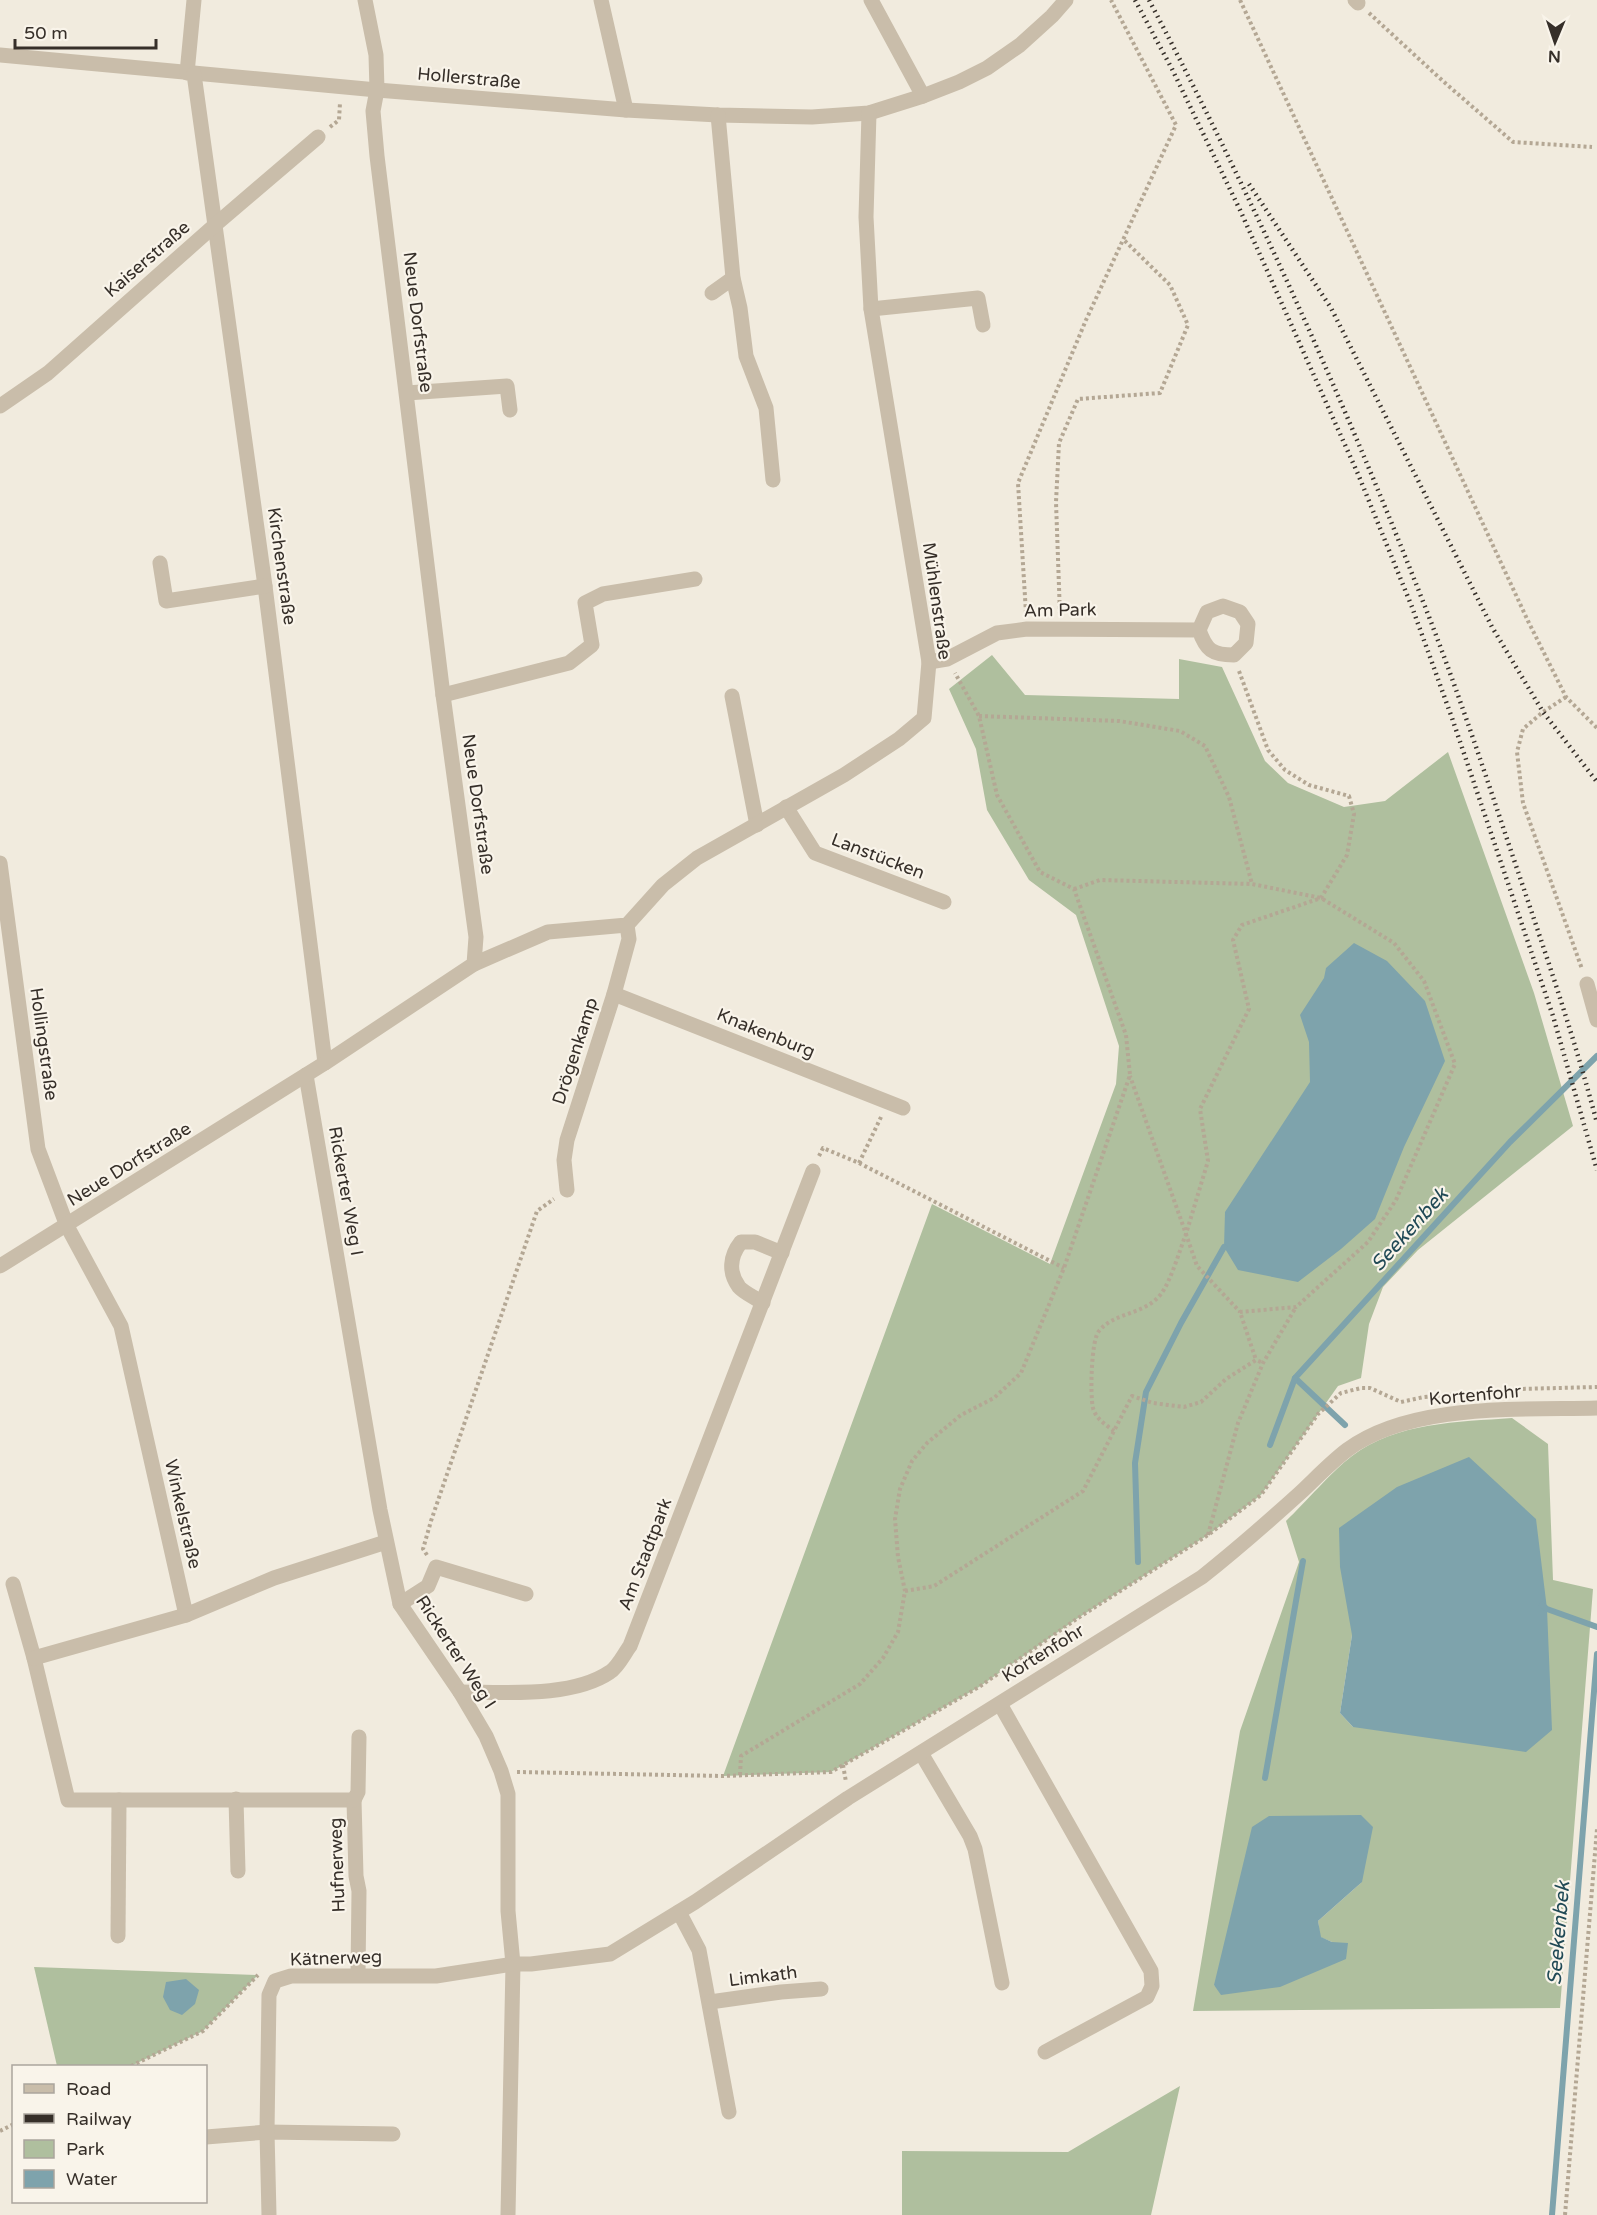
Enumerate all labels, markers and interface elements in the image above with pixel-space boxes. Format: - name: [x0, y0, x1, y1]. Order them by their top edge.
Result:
- scale bar: [15, 12, 156, 50]
- north arrow: [1525, 12, 1585, 72]
- text: 50 m: [24, 22, 68, 44]
- text: N: [1548, 46, 1561, 66]
- street label: Hollerstraße: [416, 63, 522, 93]
- street label: Kaiserstraße: [100, 216, 194, 302]
- street label: Neue Dorfstraße: [398, 250, 438, 394]
- street label: Kirchenstraße: [263, 506, 301, 626]
- street label: Mühlenstraße: [918, 541, 956, 661]
- street label: Am Park: [1023, 598, 1097, 622]
- street label: Neue Dorfstraße: [457, 732, 499, 876]
- street label: Lanstücken: [828, 828, 928, 884]
- street label: Hollingstraße: [25, 986, 63, 1102]
- street label: Drögenkamp: [547, 995, 603, 1107]
- street label: Knakenburg: [714, 1003, 818, 1063]
- street label: Neue Dorfstraße: [63, 1117, 195, 1211]
- street label: Rickerter Weg I: [324, 1125, 368, 1257]
- water label: Seekenbek: [1366, 1181, 1455, 1276]
- street label: Kortenfohr: [1428, 1380, 1522, 1410]
- street label: Winkelstraße: [160, 1457, 206, 1571]
- street label: Am Stadtpark: [613, 1495, 677, 1613]
- street label: Rickerter Weg I: [411, 1591, 501, 1713]
- street label: Kortenfohr: [998, 1619, 1088, 1687]
- street label: Hufnerweg: [324, 1817, 350, 1913]
- water label: Seekenbek: [1543, 1878, 1576, 1986]
- street label: Kätnerweg: [289, 1945, 383, 1971]
- street label: Limkath: [728, 1961, 798, 1991]
- legend: [12, 2065, 207, 2203]
- text: Road: [66, 2078, 111, 2100]
- text: Railway: [66, 2108, 132, 2130]
- text: Park: [66, 2138, 105, 2160]
- text: Water: [66, 2168, 117, 2190]

